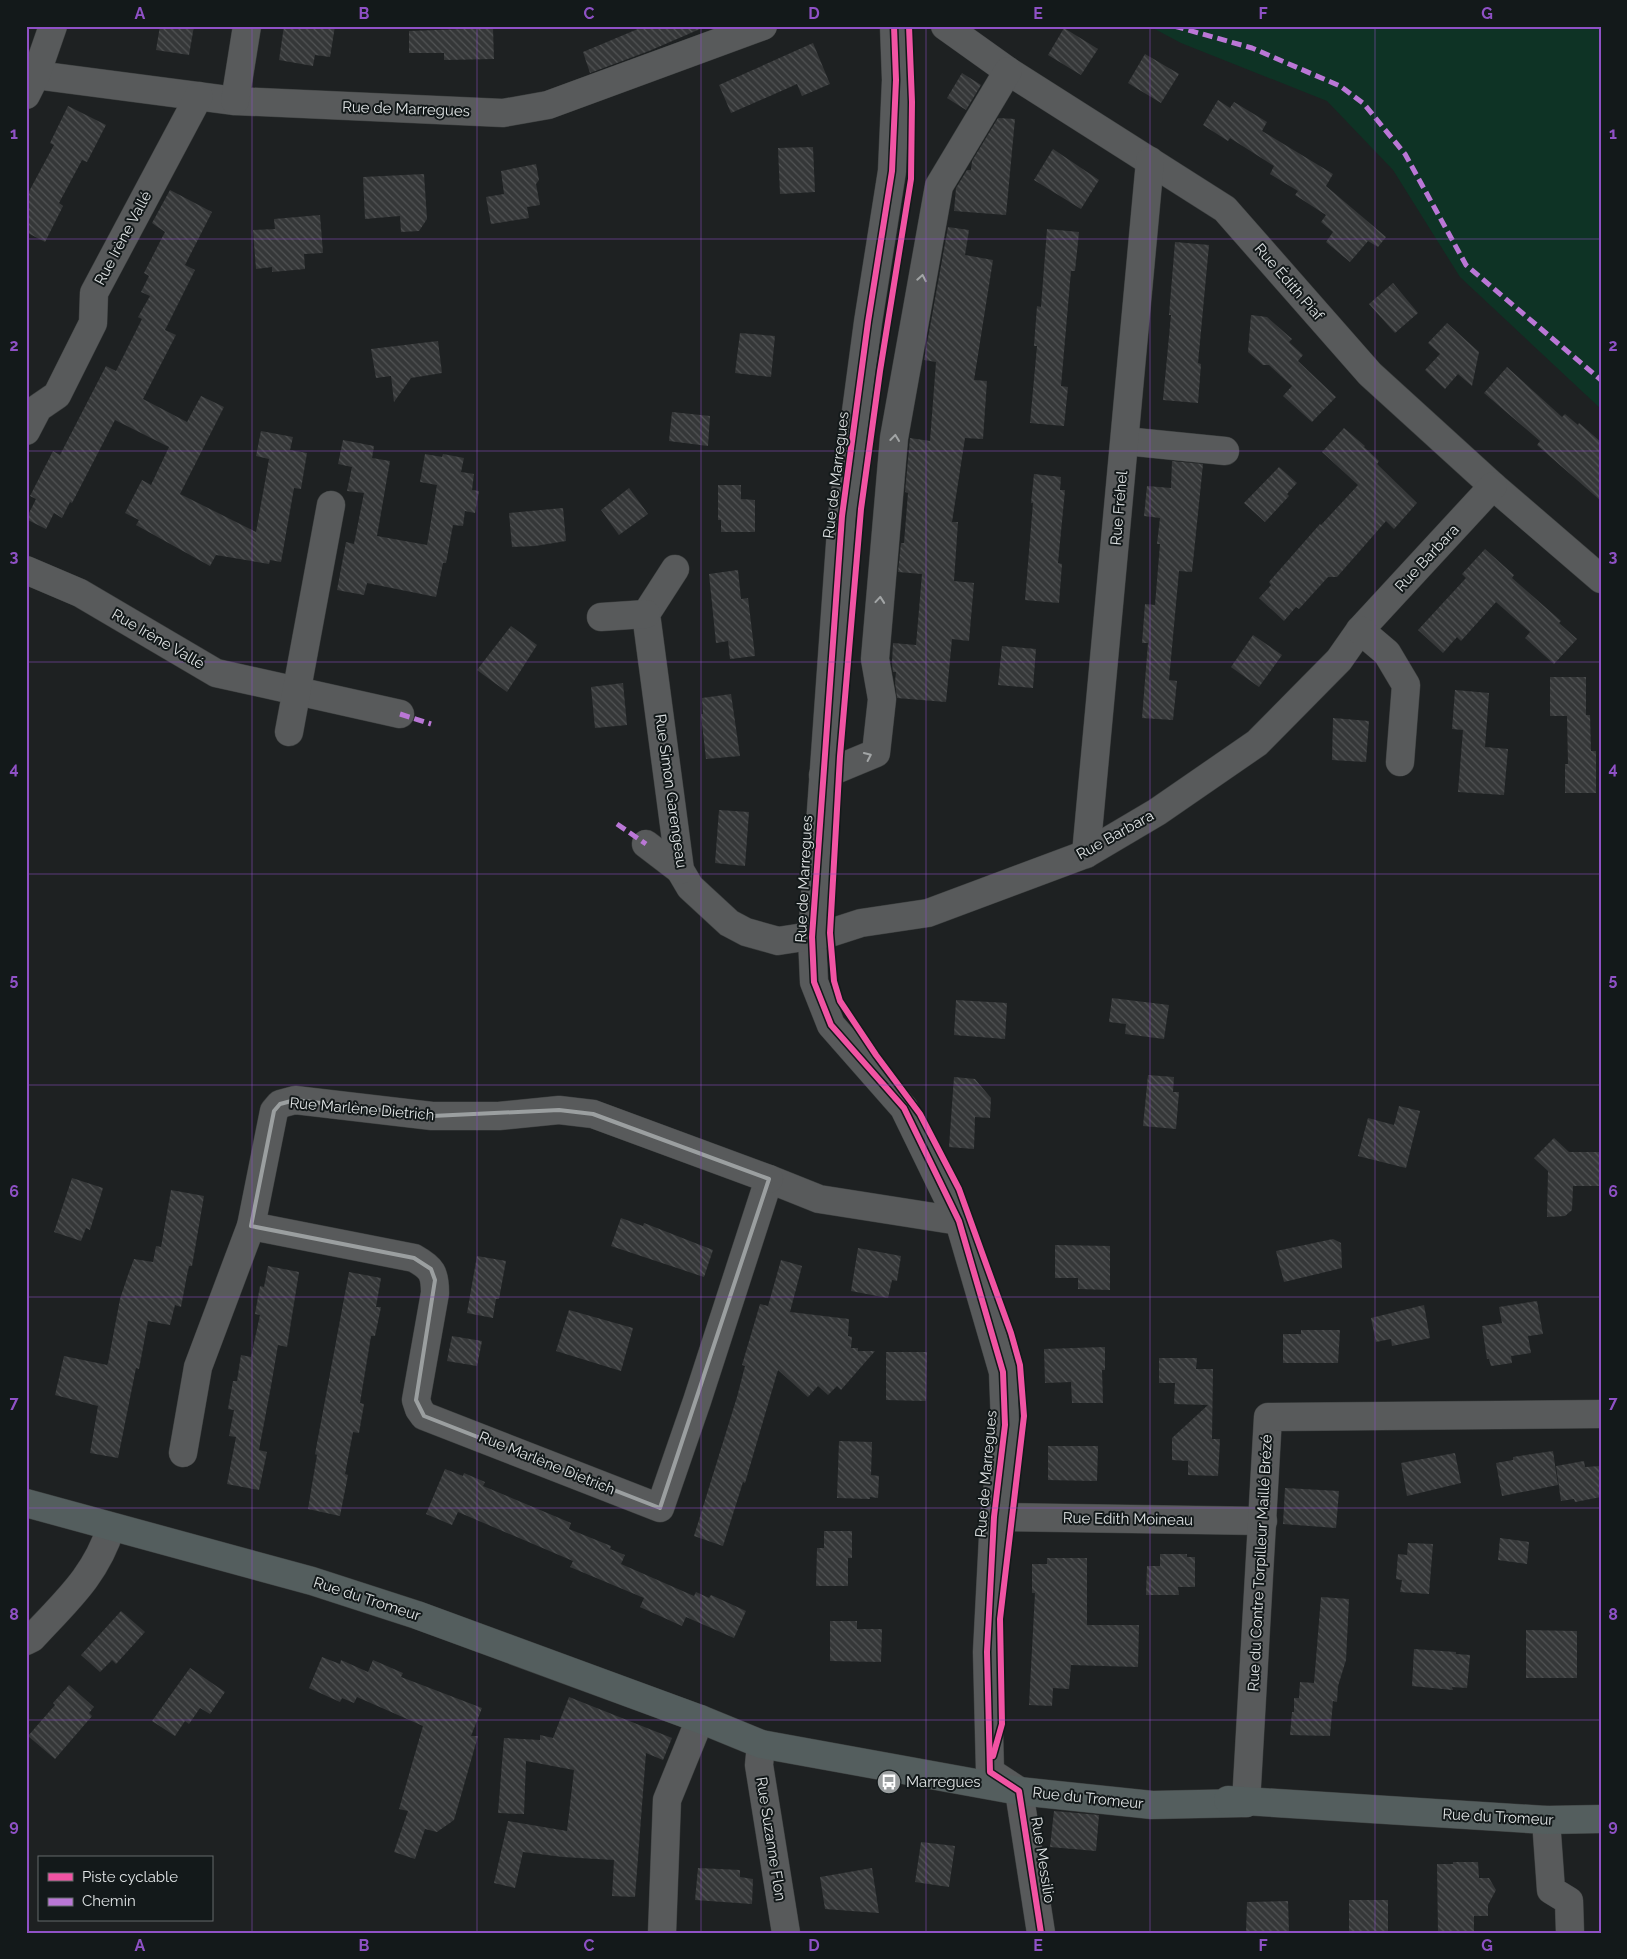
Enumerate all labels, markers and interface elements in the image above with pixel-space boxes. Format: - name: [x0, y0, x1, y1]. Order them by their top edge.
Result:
- text: A: [135, 4, 146, 23]
- text: B: [359, 4, 370, 23]
- text: C: [584, 4, 595, 23]
- text: D: [808, 4, 820, 23]
- text: E: [1033, 4, 1043, 23]
- text: F: [1258, 4, 1268, 23]
- text: G: [1481, 4, 1493, 23]
- street label: Rue de Marregues: [342, 98, 470, 120]
- text: 1: [10, 124, 18, 143]
- text: 1: [1609, 124, 1617, 143]
- street label: Rue Irène Vallé: [91, 188, 155, 288]
- street label: Rue Édith Piaf: [1251, 240, 1328, 325]
- one-way arrow: [917, 274, 927, 282]
- text: 2: [9, 336, 19, 355]
- text: 2: [1608, 336, 1618, 355]
- street label: Rue de Marregues: [819, 410, 853, 540]
- one-way arrow: [889, 434, 899, 442]
- street label: Rue Fréhel: [1107, 469, 1131, 546]
- street label: Rue Barbara: [1391, 521, 1463, 595]
- text: 3: [10, 547, 19, 566]
- text: 3: [1609, 547, 1618, 566]
- one-way arrow: [875, 596, 886, 604]
- street label: Rue Irène Vallé: [108, 605, 208, 673]
- street label: Rue Simon Garengeau: [651, 713, 691, 869]
- one-way arrow: [863, 752, 872, 763]
- text: 4: [9, 759, 19, 778]
- text: 4: [1608, 759, 1618, 778]
- street label: Rue Barbara: [1073, 806, 1157, 864]
- street label: Rue de Marregues: [792, 815, 816, 943]
- text: 5: [10, 970, 19, 989]
- text: 5: [1609, 970, 1618, 989]
- street label: Rue Marlène Dietrich: [289, 1094, 435, 1124]
- text: 6: [9, 1182, 19, 1201]
- text: 6: [1608, 1182, 1618, 1201]
- text: 7: [10, 1393, 19, 1412]
- text: 7: [1609, 1393, 1618, 1412]
- street label: Rue de Marregues: [971, 1410, 1001, 1538]
- street label: Rue Marlène Dietrich: [476, 1427, 618, 1499]
- street label: Rue du Contre Torpilleur Maillé Brézé: [1244, 1434, 1276, 1692]
- street label: Rue Edith Moineau: [1063, 1509, 1193, 1529]
- street label: Rue du Tromeur: [311, 1573, 423, 1625]
- text: 8: [9, 1605, 19, 1624]
- text: 8: [1608, 1605, 1618, 1624]
- bus stop icon: Marregues: [876, 1769, 902, 1795]
- place label: Marregues: [906, 1773, 981, 1791]
- street label: Rue Suzanne Flon: [752, 1776, 790, 1902]
- street label: Rue du Tromeur: [1032, 1783, 1145, 1813]
- street label: Rue du Tromeur: [1442, 1805, 1555, 1829]
- text: 9: [9, 1816, 19, 1835]
- street label: Rue Messilio: [1027, 1816, 1059, 1904]
- text: 9: [1608, 1816, 1618, 1835]
- legend: [38, 1856, 212, 1922]
- text: Piste cyclable: [82, 1868, 178, 1886]
- text: Chemin: [82, 1892, 136, 1910]
- text: A: [135, 1936, 146, 1955]
- text: B: [359, 1936, 370, 1955]
- text: C: [584, 1936, 595, 1955]
- text: D: [808, 1936, 820, 1955]
- text: E: [1033, 1936, 1043, 1955]
- text: F: [1258, 1936, 1268, 1955]
- text: G: [1481, 1936, 1493, 1955]

